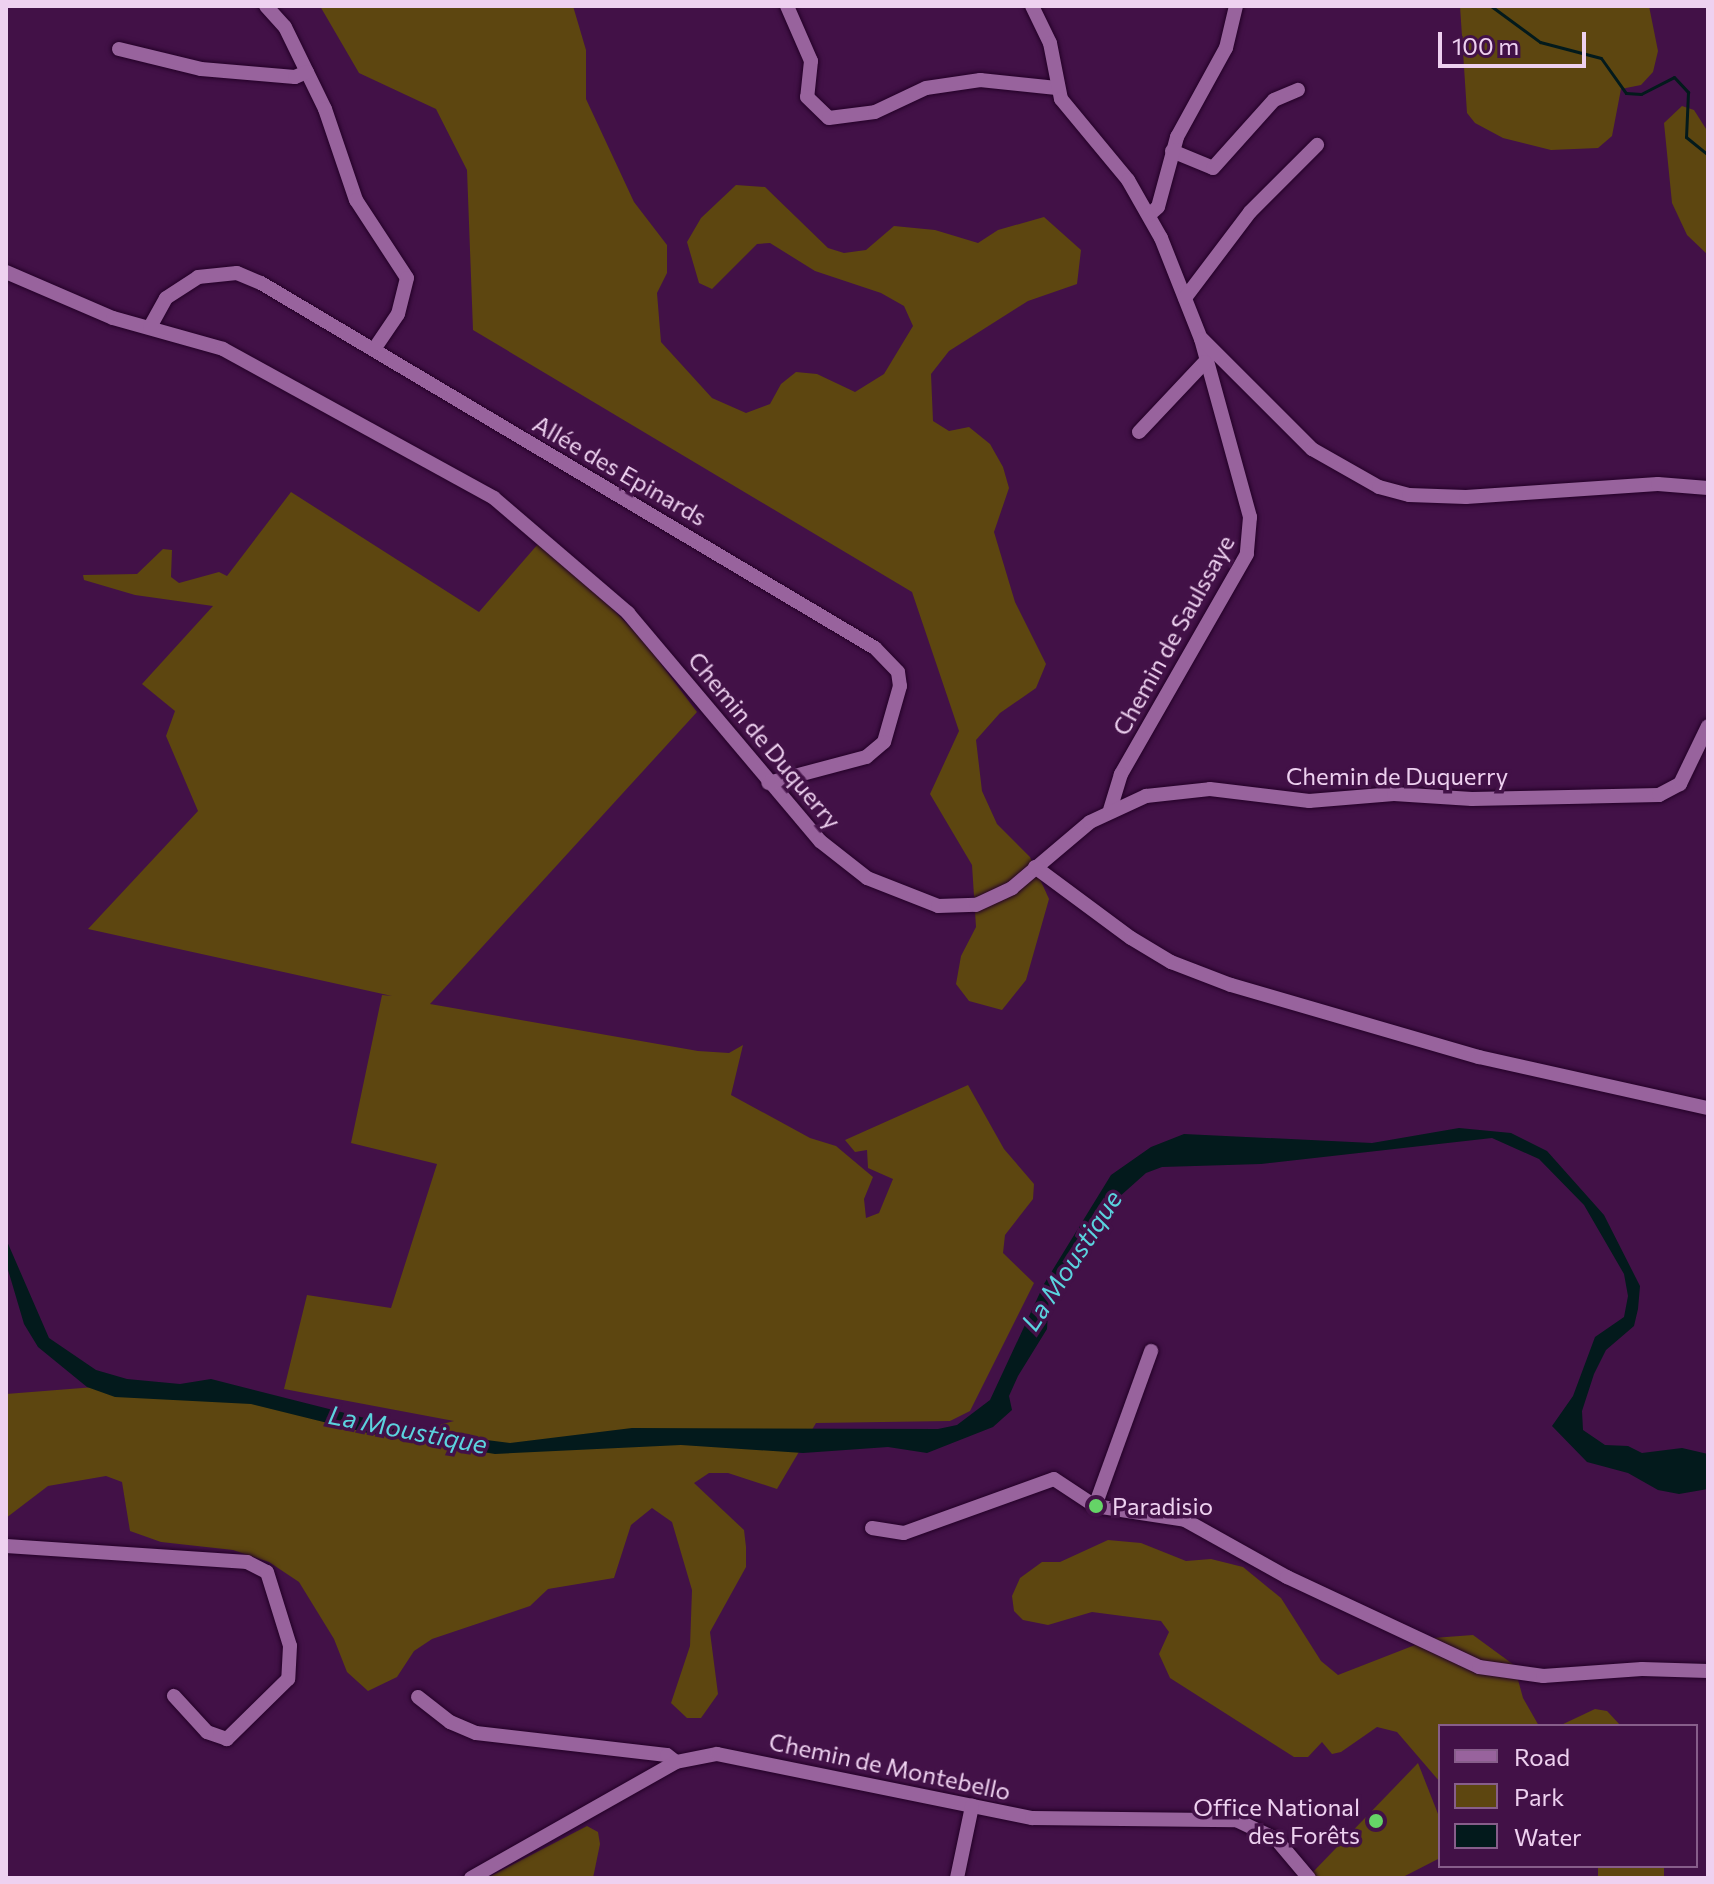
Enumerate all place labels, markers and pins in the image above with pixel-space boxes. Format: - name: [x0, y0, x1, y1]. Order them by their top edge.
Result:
- place label: Paradisio: [1112, 1492, 1213, 1520]
- marker: Paradisio: [1087, 1497, 1105, 1515]
- place label: Office National des Forêts: [1193, 1793, 1360, 1849]
- marker: Office National des Forêts: [1367, 1812, 1385, 1830]

